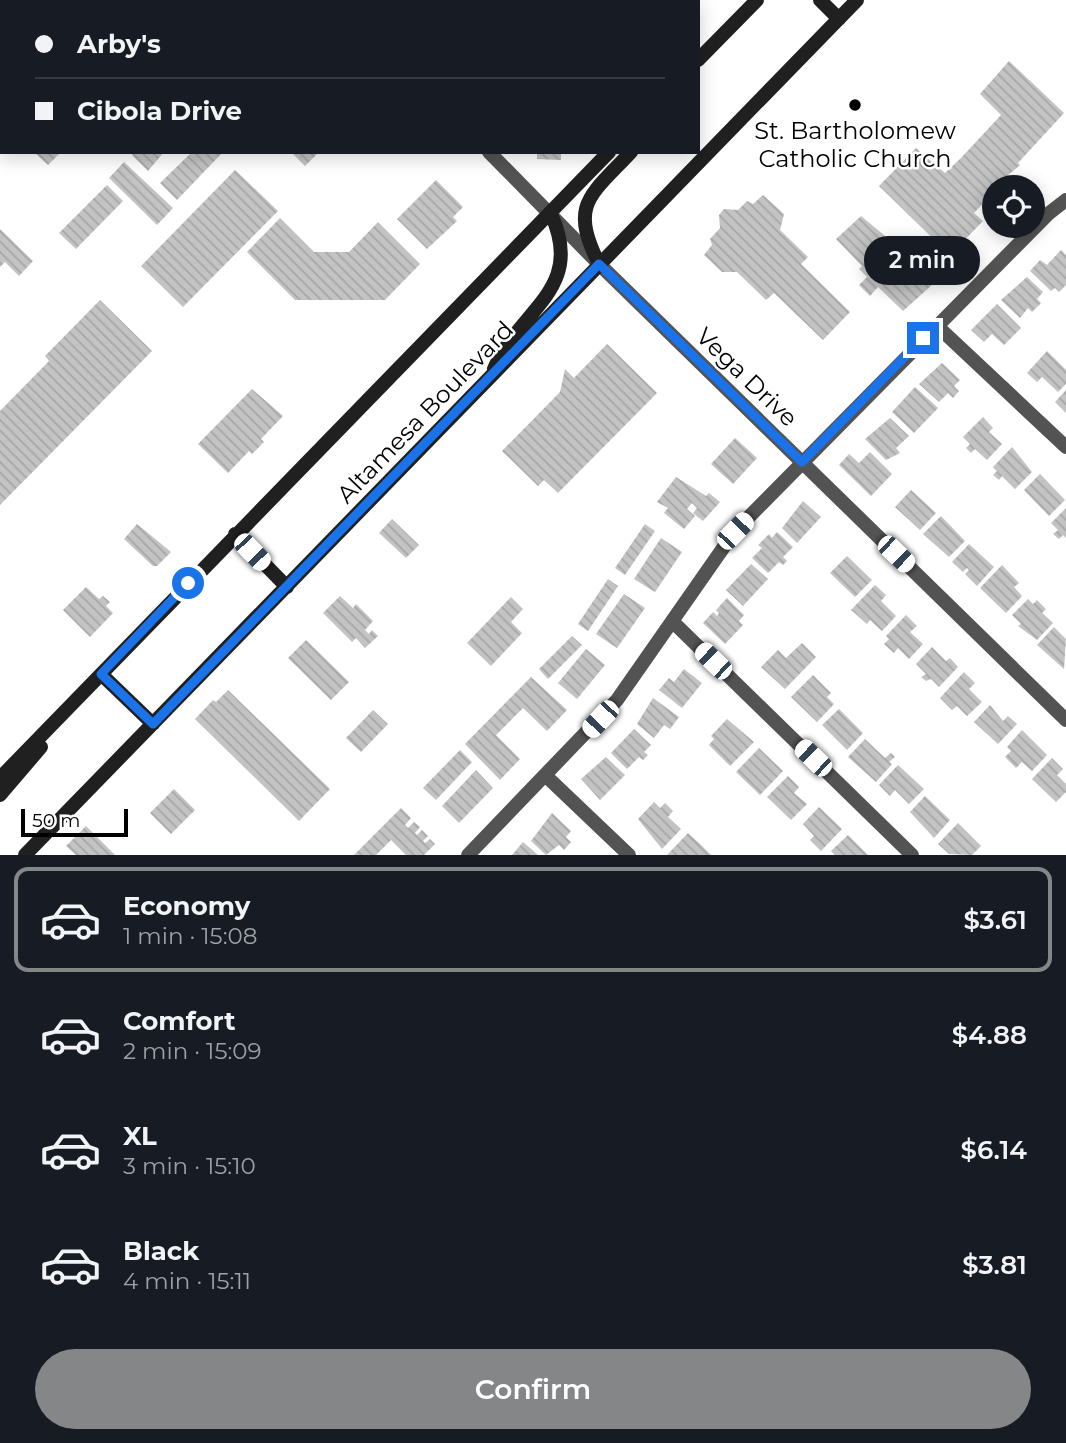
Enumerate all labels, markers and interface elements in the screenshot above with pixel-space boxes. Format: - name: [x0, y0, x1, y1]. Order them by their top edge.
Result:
- text: Arby's: [77, 28, 161, 60]
- text: Cibola Drive: [77, 95, 242, 127]
- marker: St. Bartholomew Catholic Church: [847, 97, 863, 113]
- place label: St. Bartholomew Catholic Church: [754, 116, 956, 173]
- map controls: [982, 175, 1045, 238]
- button: locate: [982, 175, 1045, 238]
- callout: 2 min: [865, 236, 981, 286]
- text: 2 min: [889, 246, 955, 274]
- street label: Altamesa Boulevard: [331, 315, 519, 509]
- street label: Vega Drive: [690, 322, 804, 432]
- route end: [907, 322, 939, 354]
- car: [713, 509, 758, 553]
- car: [230, 530, 275, 574]
- car: [874, 532, 919, 576]
- route start: [172, 567, 204, 599]
- car: [691, 639, 736, 683]
- car: [578, 696, 623, 742]
- car: [791, 736, 836, 780]
- scale bar: [21, 806, 128, 838]
- text: 50 m: [32, 809, 80, 832]
- icon: car: [39, 888, 102, 951]
- text: Economy: [123, 890, 250, 922]
- text: $3.61: [963, 904, 1027, 936]
- text: 1 min · 15:08: [123, 922, 257, 950]
- icon: car: [39, 1003, 102, 1066]
- text: Comfort: [123, 1005, 235, 1037]
- text: $4.88: [952, 1019, 1027, 1051]
- text: 2 min · 15:09: [123, 1037, 262, 1065]
- icon: car: [39, 1118, 102, 1181]
- text: XL: [123, 1120, 157, 1152]
- text: $6.14: [961, 1134, 1027, 1166]
- text: 3 min · 15:10: [123, 1152, 256, 1180]
- icon: car: [39, 1233, 102, 1296]
- text: Black: [123, 1235, 199, 1267]
- text: $3.81: [962, 1249, 1027, 1281]
- text: 4 min · 15:11: [123, 1267, 251, 1295]
- button: Confirm: [35, 1349, 1031, 1429]

